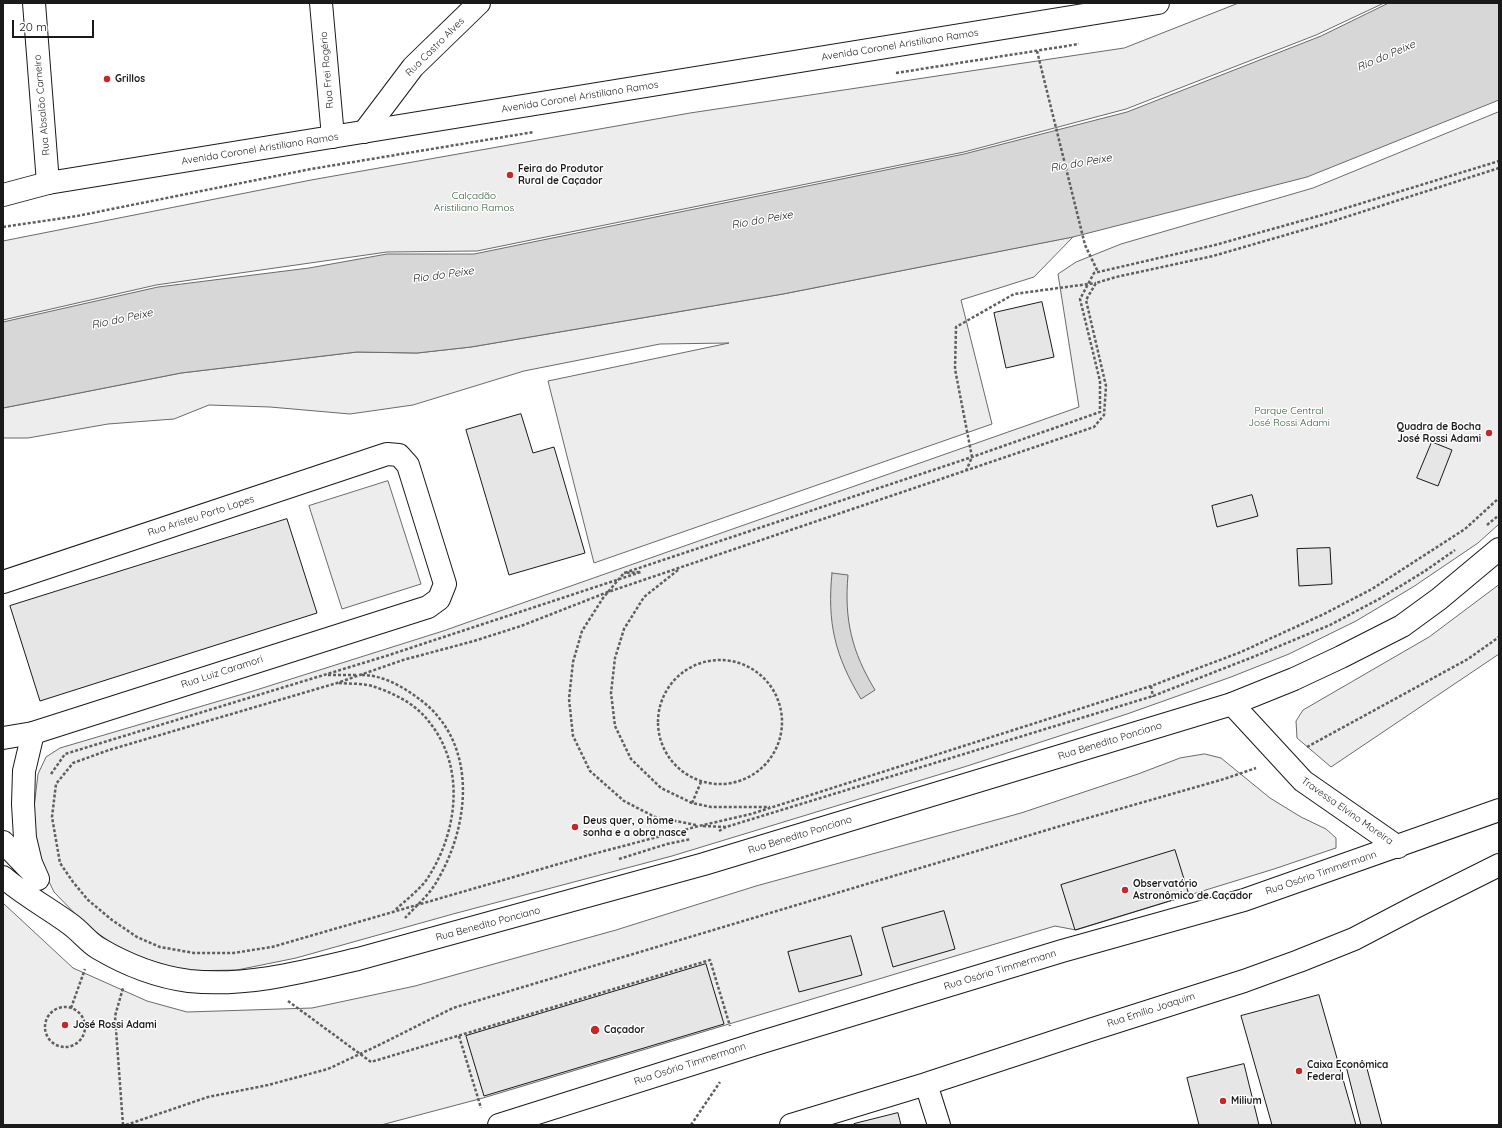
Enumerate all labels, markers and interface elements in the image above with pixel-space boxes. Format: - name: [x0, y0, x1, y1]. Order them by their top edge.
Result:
- scale bar: [14, 12, 96, 38]
- street label: Rua Castro Alves: [403, 15, 467, 79]
- text: 20 m: [19, 19, 47, 34]
- street label: Avenida Coronel Aristiliano Ramos: [821, 27, 979, 63]
- street label: Rua Frei Rogério: [318, 31, 336, 109]
- water label: Rio do Peixe: [1355, 38, 1417, 74]
- street label: Rua Absalão Carneiro: [32, 54, 52, 156]
- place label: Grillos: [115, 73, 145, 85]
- marker: Grillos: [102, 74, 112, 84]
- street label: Avenida Coronel Aristiliano Ramos: [501, 79, 659, 115]
- street label: Avenida Coronel Aristiliano Ramos: [181, 131, 339, 167]
- water label: Rio do Peixe: [1049, 151, 1113, 175]
- place label: Feira do Produtor Rural de Caçador: [518, 163, 604, 186]
- marker: Feira do Produtor Rural de Caçador: [505, 170, 515, 180]
- park label: Calçadão Aristiliano Ramos: [434, 190, 514, 214]
- water label: Rio do Peixe: [730, 208, 794, 232]
- water label: Rio do Peixe: [411, 264, 475, 286]
- water label: Rio do Peixe: [90, 306, 154, 332]
- park label: Parque Central José Rossi Adami: [1248, 405, 1330, 428]
- place label: Quadra de Bocha José Rossi Adami: [1397, 421, 1481, 444]
- marker: Quadra de Bocha José Rossi Adami: [1484, 428, 1494, 438]
- street label: Rua Aristeu Porto Lopes: [146, 493, 256, 539]
- street label: Rua Luiz Caramori: [180, 653, 264, 691]
- street label: Rua Benedito Ponciano: [1057, 719, 1163, 763]
- street label: Travessa Elvino Moreira: [1299, 775, 1395, 847]
- street label: Rua Benedito Ponciano: [747, 813, 853, 857]
- place label: Deus quer, o home sonha e a obra nasce: [583, 815, 687, 838]
- marker: Deus quer, o home sonha e a obra nasce: [570, 822, 580, 832]
- street label: Rua Osório Timmermann: [1264, 848, 1378, 898]
- place label: Observatório Astronômico de Caçador: [1133, 878, 1253, 902]
- marker: Observatório Astronômico de Caçador: [1120, 885, 1130, 895]
- street label: Rua Benedito Ponciano: [434, 904, 542, 944]
- street label: Rua Osório Timmermann: [942, 947, 1058, 993]
- street label: Rua Emílio Joaquim: [1105, 990, 1197, 1030]
- place label: José Rossi Adami: [73, 1019, 157, 1031]
- marker: José Rossi Adami: [60, 1020, 70, 1030]
- marker: Caçador: [589, 1024, 601, 1036]
- place label: Caçador: [604, 1024, 645, 1036]
- street label: Rua Osório Timmermann: [633, 1040, 747, 1088]
- place label: Caixa Econômica Federal: [1307, 1059, 1388, 1082]
- marker: Caixa Econômica Federal: [1294, 1066, 1304, 1076]
- place label: Milium: [1231, 1095, 1262, 1107]
- marker: Milium: [1218, 1096, 1228, 1106]

